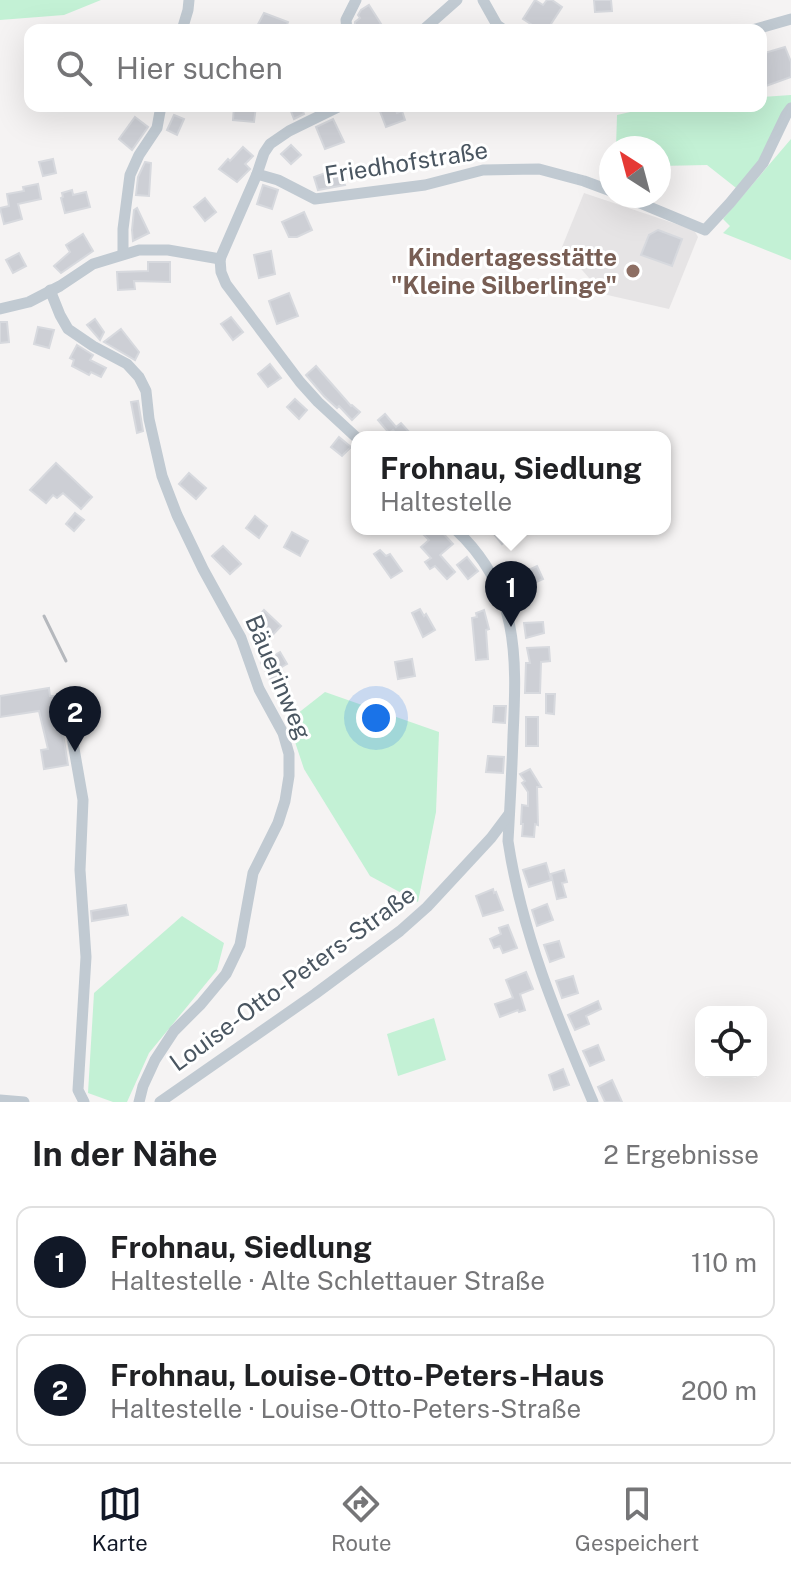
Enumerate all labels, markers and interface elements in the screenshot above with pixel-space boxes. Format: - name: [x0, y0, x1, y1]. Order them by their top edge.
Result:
- search box: [24, 24, 767, 112]
- icon: search: [52, 46, 96, 90]
- text: Hier suchen: [116, 50, 283, 86]
- street label: Friedhofstraße: [322, 135, 490, 189]
- north arrow: [599, 136, 671, 208]
- place label: Kindertagesstätte "Kleine Silberlinge": [391, 243, 617, 299]
- marker: Kindertagesstätte "Kleine Silberlinge": [624, 262, 642, 280]
- popup: [351, 431, 671, 535]
- text: Frohnau, Siedlung: [380, 450, 642, 486]
- text: Haltestelle: [380, 486, 512, 517]
- pin: 1: [485, 561, 537, 627]
- street label: Bäuerinweg: [240, 610, 318, 744]
- pin: 2: [49, 686, 101, 752]
- your location: [356, 698, 396, 738]
- street label: Louise-Otto-Peters-Straße: [164, 880, 420, 1076]
- map controls: [695, 1006, 767, 1078]
- button: locate: [695, 1006, 767, 1078]
- text: In der Nähe: [32, 1134, 218, 1174]
- text: 2 Ergebnisse: [603, 1139, 759, 1170]
- text: Frohnau, Siedlung: [110, 1229, 372, 1265]
- text: 1: [54, 1247, 66, 1278]
- text: 110 m: [691, 1247, 757, 1278]
- text: Haltestelle · Alte Schlettauer Straße: [110, 1265, 545, 1296]
- text: Frohnau, Louise-Otto-Peters-Haus: [110, 1357, 604, 1393]
- text: 2: [52, 1375, 68, 1406]
- text: 200 m: [681, 1375, 757, 1406]
- text: Haltestelle · Louise-Otto-Peters-Straße: [110, 1393, 581, 1424]
- tab: Karte: [92, 1482, 148, 1556]
- tab: Route: [331, 1482, 391, 1556]
- tab: Gespeichert: [575, 1482, 699, 1556]

